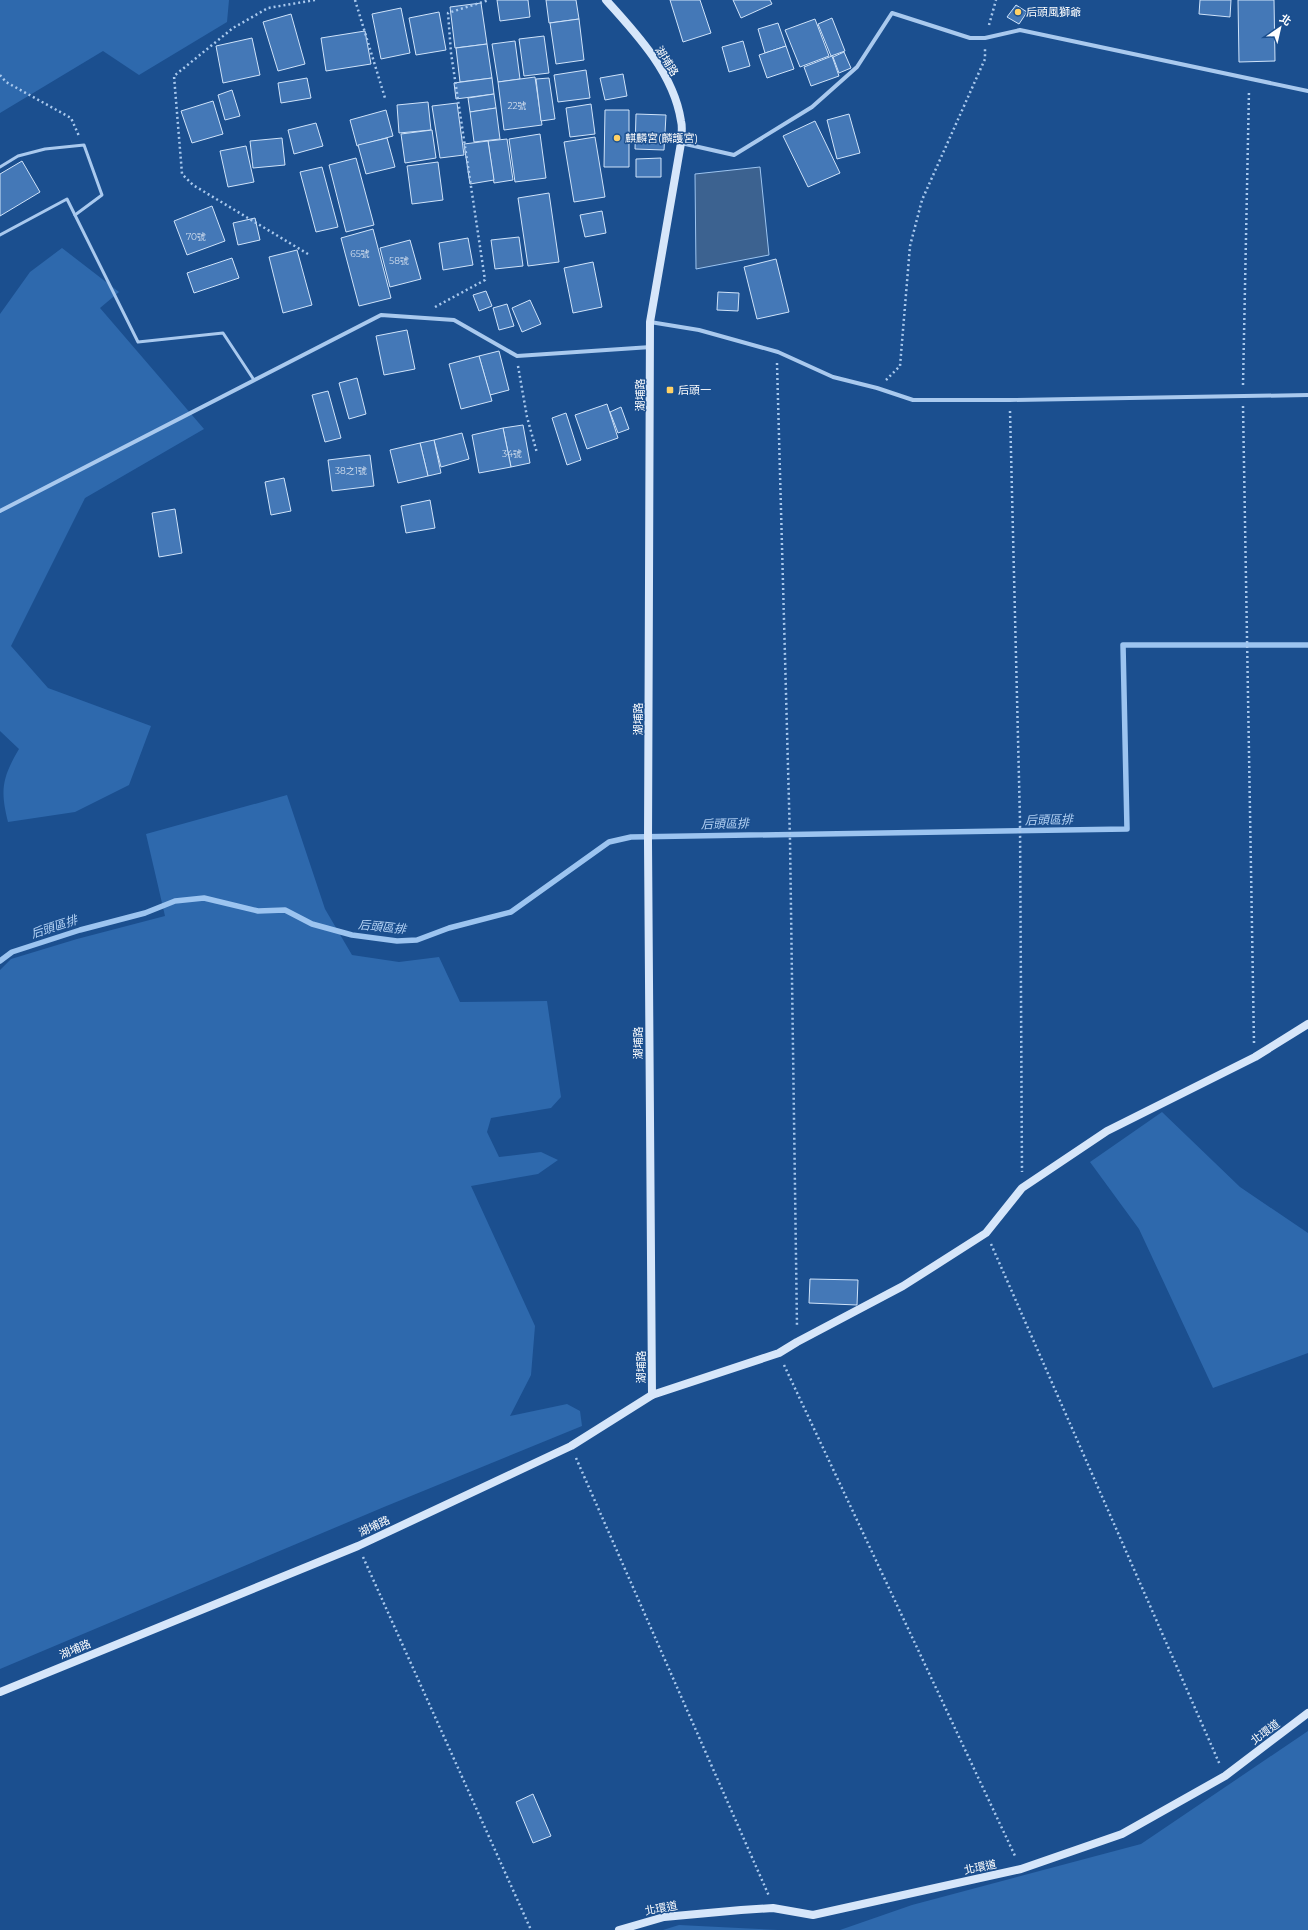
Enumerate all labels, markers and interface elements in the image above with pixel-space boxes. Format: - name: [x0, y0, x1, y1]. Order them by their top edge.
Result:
- place label: 后頭風獅爺: [1026, 5, 1081, 19]
- marker: 后頭風獅爺: [1013, 7, 1023, 17]
- north arrow: [1260, 8, 1300, 48]
- text: 北: [1277, 11, 1294, 29]
- street label: 湖埔路: [652, 43, 682, 79]
- house number: 22號: [507, 100, 527, 111]
- place label: 麒麟宮(麟護宮): [625, 131, 698, 145]
- marker: 麒麟宮(麟護宮): [612, 133, 622, 143]
- house number: 70號: [186, 231, 206, 242]
- house number: 65號: [350, 248, 370, 259]
- house number: 58號: [389, 255, 409, 266]
- street label: 湖埔路: [633, 379, 647, 412]
- place label: 后頭一: [678, 383, 711, 397]
- marker: 后頭一: [665, 385, 675, 395]
- house number: 34號: [502, 448, 522, 459]
- house number: 38之1號: [335, 465, 367, 476]
- street label: 湖埔路: [631, 703, 645, 736]
- water label: 后頭區排: [1025, 812, 1075, 827]
- water label: 后頭區排: [701, 816, 751, 831]
- water label: 后頭區排: [29, 911, 81, 941]
- water label: 后頭區排: [357, 917, 409, 937]
- street label: 湖埔路: [631, 1027, 645, 1060]
- street label: 湖埔路: [634, 1351, 648, 1384]
- street label: 湖埔路: [356, 1513, 392, 1539]
- street label: 湖埔路: [57, 1636, 93, 1662]
- street label: 北環道: [1248, 1716, 1282, 1748]
- street label: 北環道: [962, 1857, 998, 1877]
- street label: 北環道: [643, 1898, 679, 1918]

